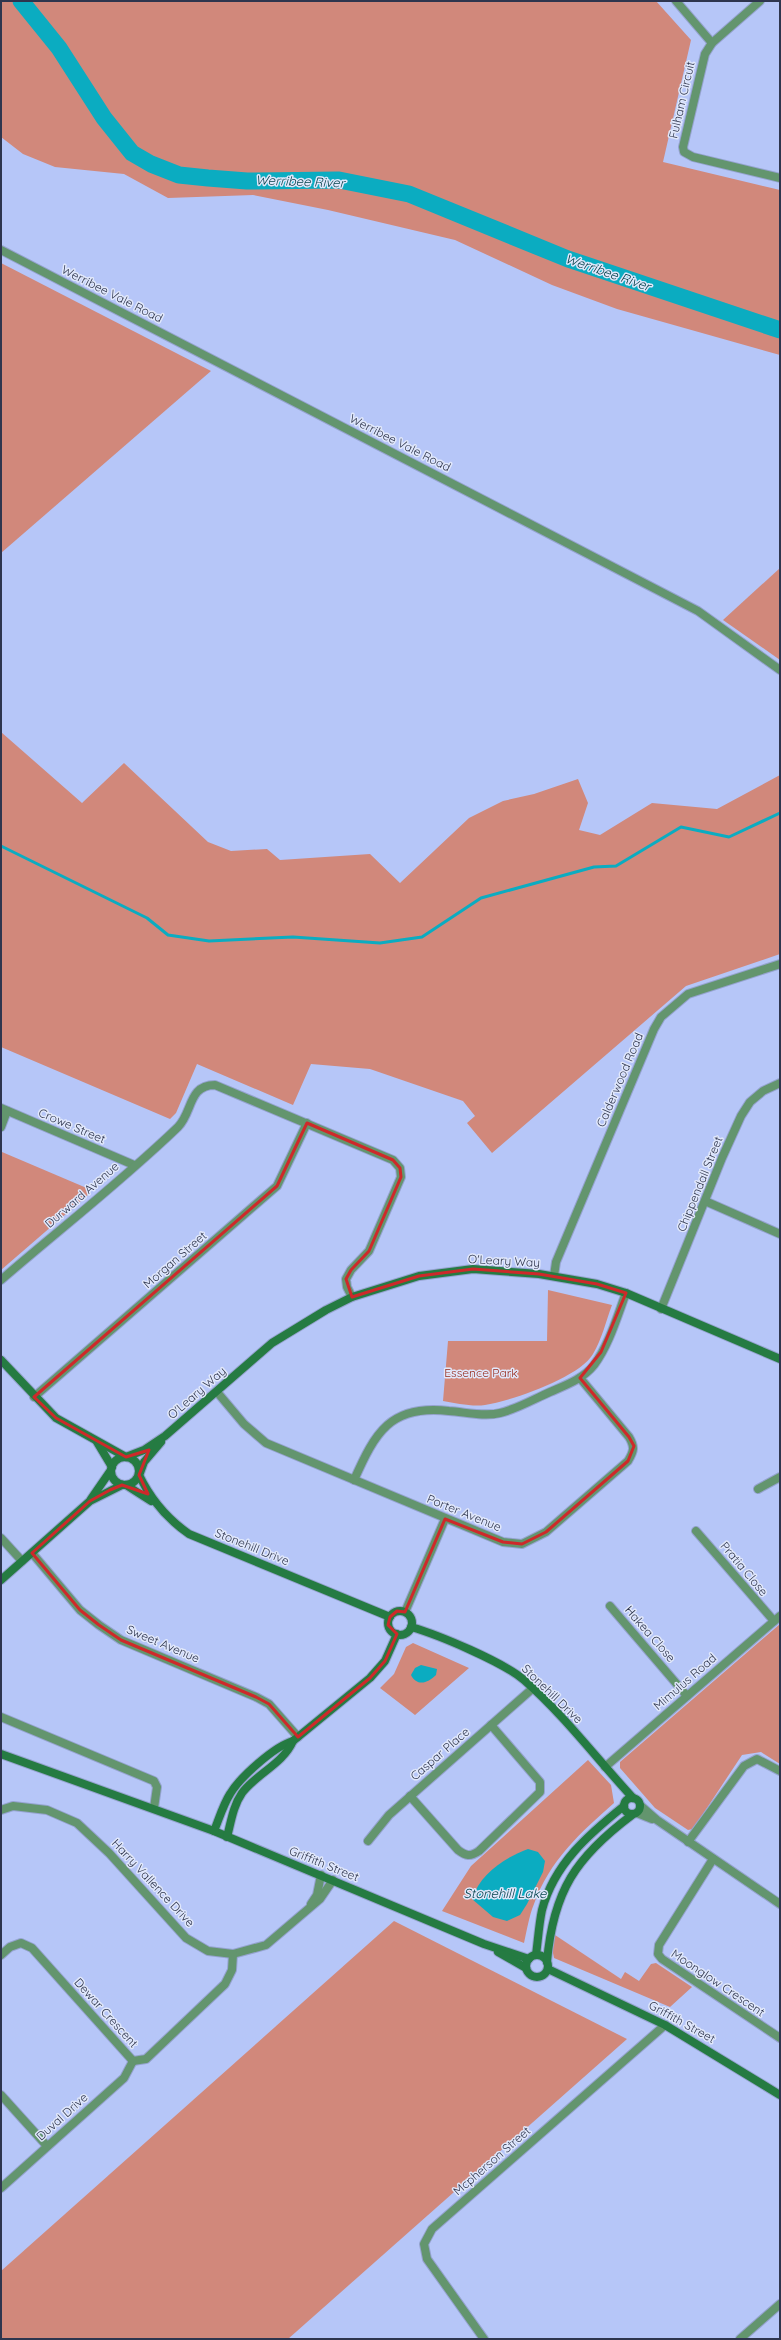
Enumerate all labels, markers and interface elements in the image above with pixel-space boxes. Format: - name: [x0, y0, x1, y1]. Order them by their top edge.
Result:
- street label: Fulham Circuit: [665, 60, 698, 140]
- water label: Werribee River: [255, 171, 347, 191]
- water label: Werribee River: [563, 250, 655, 295]
- street label: Werribee Vale Road: [59, 262, 165, 326]
- street label: Werribee Vale Road: [347, 411, 453, 475]
- street label: Calderwood Road: [593, 1030, 646, 1129]
- street label: Crowe Street: [36, 1105, 108, 1146]
- street label: Chippendall Street: [674, 1134, 726, 1234]
- street label: Durward Avenue: [42, 1158, 122, 1231]
- street label: Morgan Street: [140, 1228, 210, 1291]
- street label: O'Leary Way: [468, 1251, 541, 1270]
- street label: O'Leary Way: [164, 1363, 229, 1422]
- park label: Essence Park: [444, 1365, 518, 1380]
- street label: Porter Avenue: [425, 1491, 504, 1534]
- street label: Stonehill Drive: [213, 1525, 292, 1568]
- street label: Pratia Close: [717, 1538, 772, 1599]
- street label: Hakea Close: [622, 1602, 679, 1665]
- street label: Sweet Avenue: [124, 1621, 202, 1666]
- street label: Mimulus Road: [650, 1650, 719, 1713]
- street label: Stonehill Drive: [519, 1661, 586, 1727]
- street label: Caspar Place: [407, 1724, 472, 1783]
- street label: Harry Vallence Drive: [109, 1836, 198, 1930]
- street label: Griffith Street: [287, 1843, 361, 1884]
- water label: Stonehill Lake: [464, 1885, 547, 1901]
- street label: Moonglow Crescent: [669, 1946, 768, 2019]
- street label: Dewar Crescent: [71, 1975, 142, 2051]
- street label: Griffith Street: [646, 1997, 718, 2046]
- street label: Duval Drive: [33, 2090, 91, 2144]
- street label: Mcpherson Street: [450, 2123, 533, 2198]

